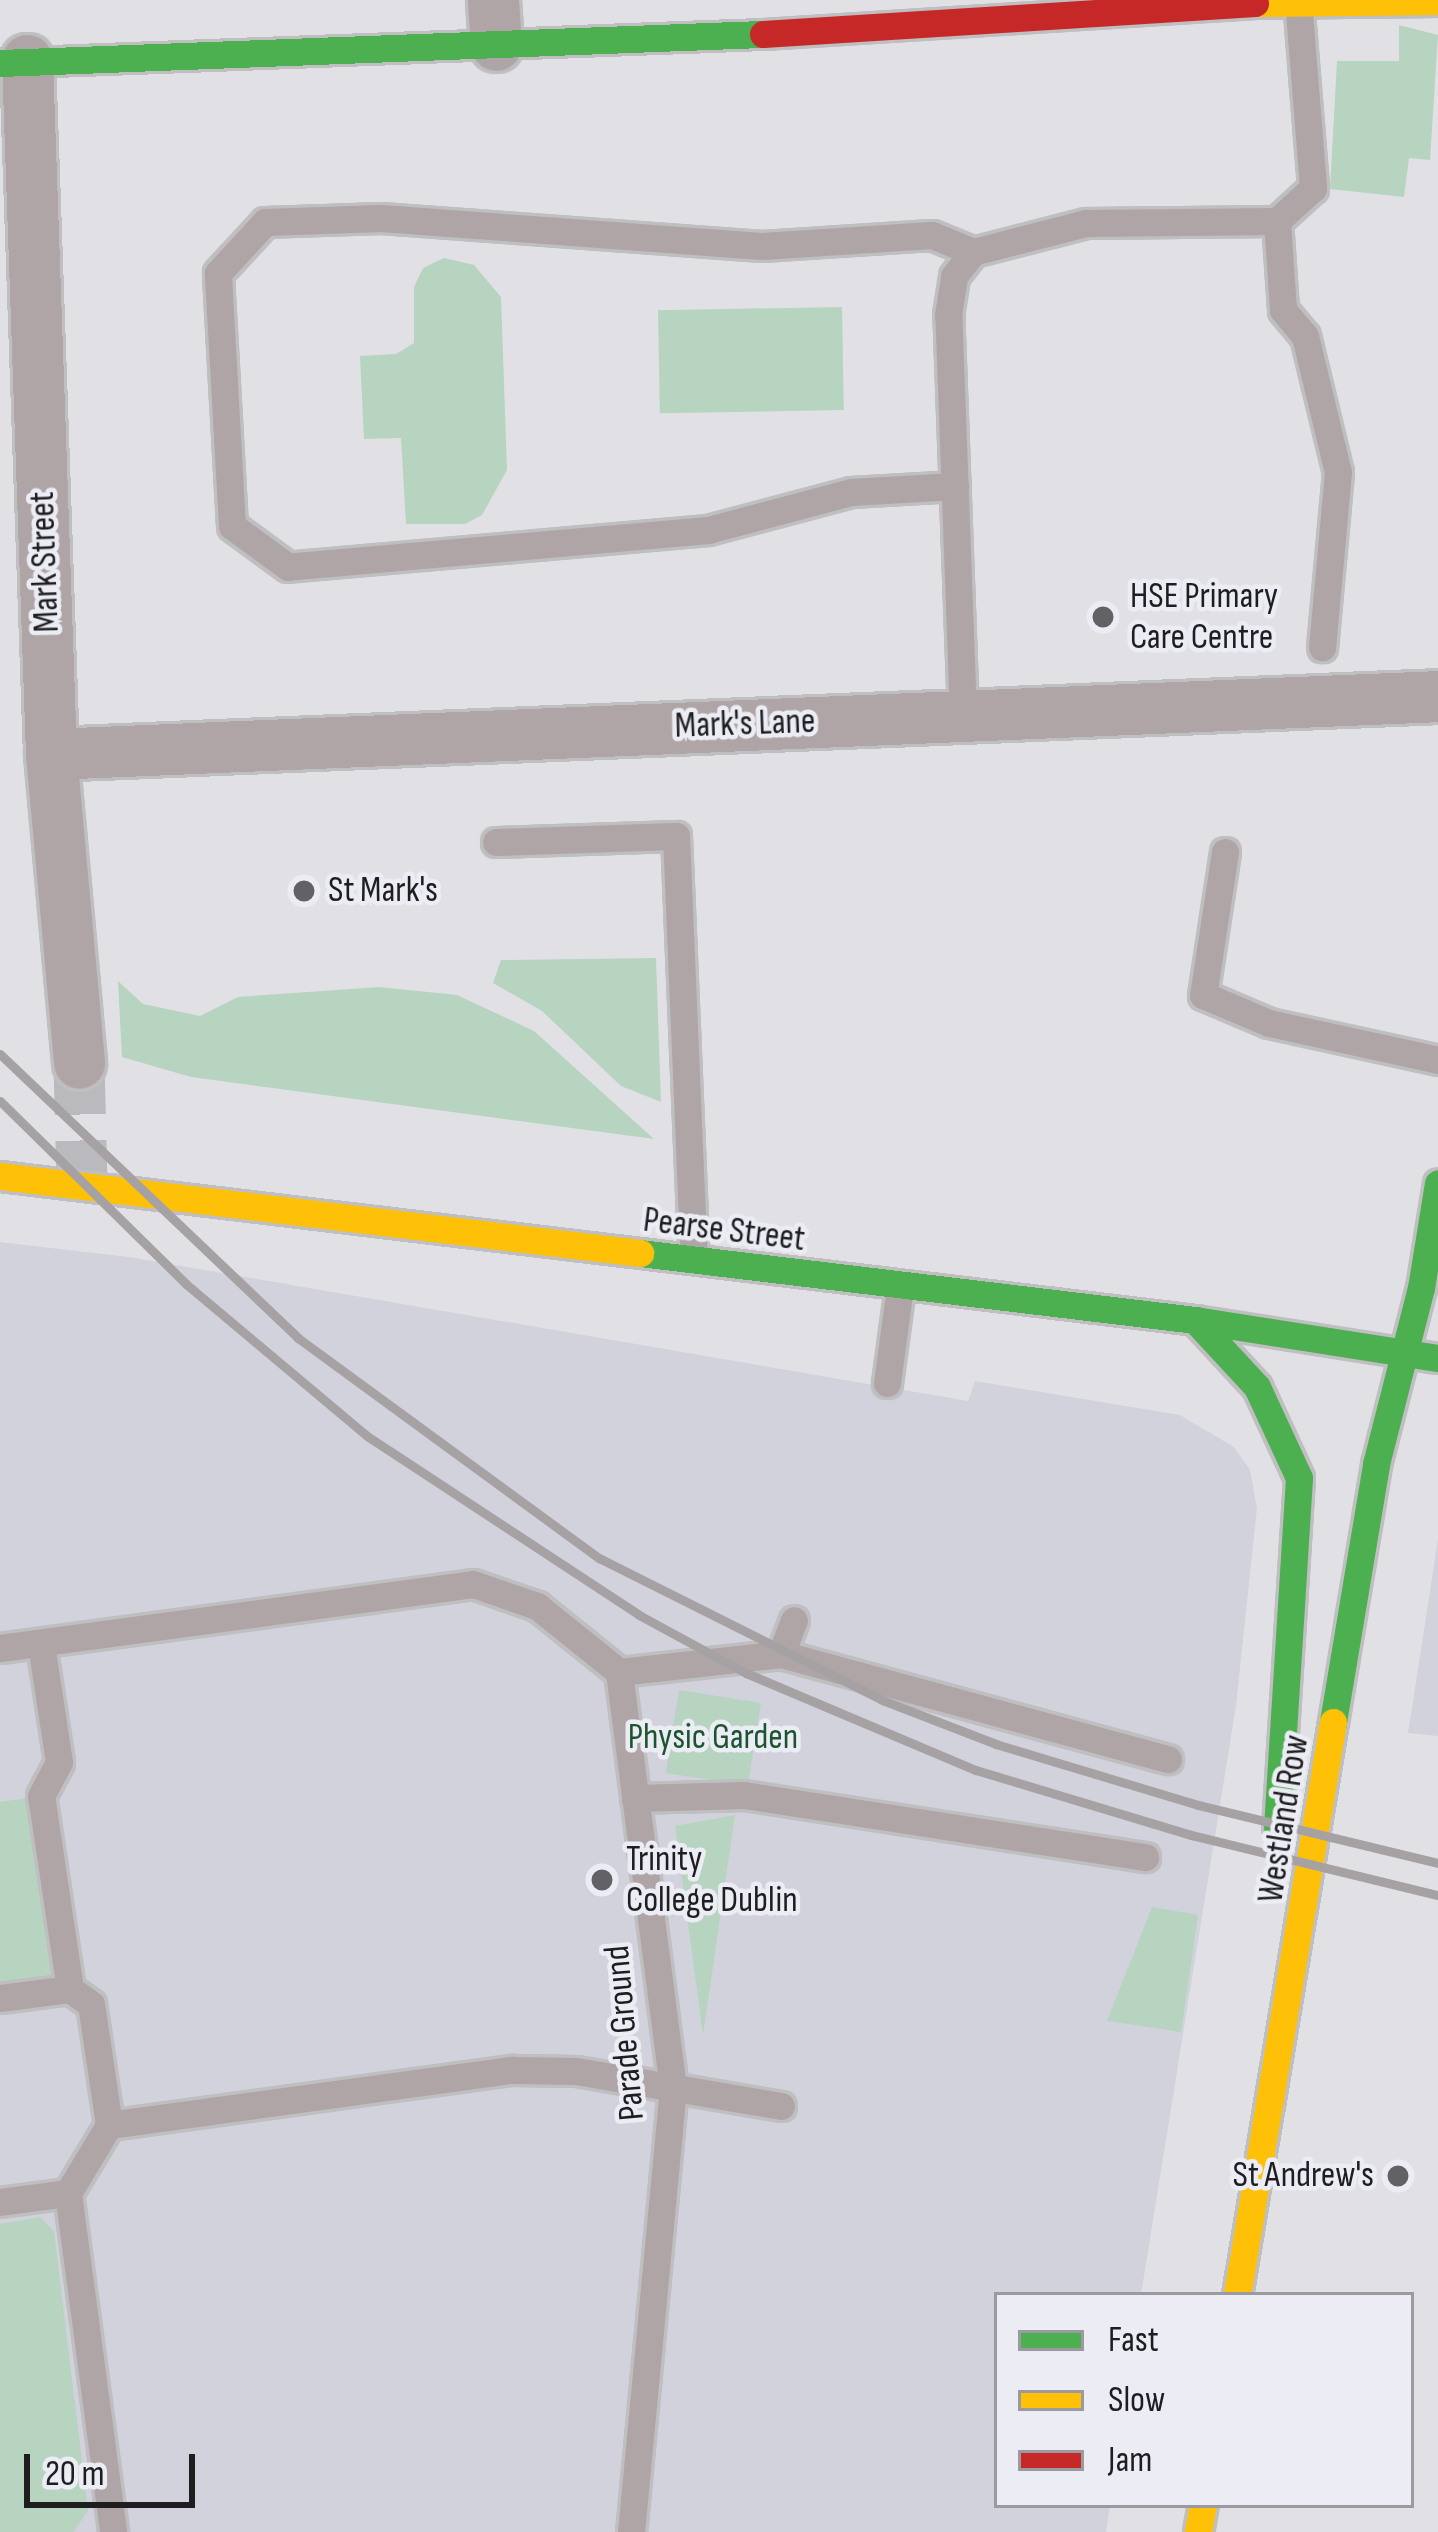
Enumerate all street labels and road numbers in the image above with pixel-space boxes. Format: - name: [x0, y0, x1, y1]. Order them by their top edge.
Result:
- street label: Mark Street: [21, 491, 69, 633]
- street label: Mark's Lane: [674, 700, 816, 748]
- street label: Pearse Street: [641, 1199, 807, 1261]
- street label: Westland Row: [1249, 1732, 1319, 1906]
- street label: Parade Ground: [596, 1944, 654, 2122]

